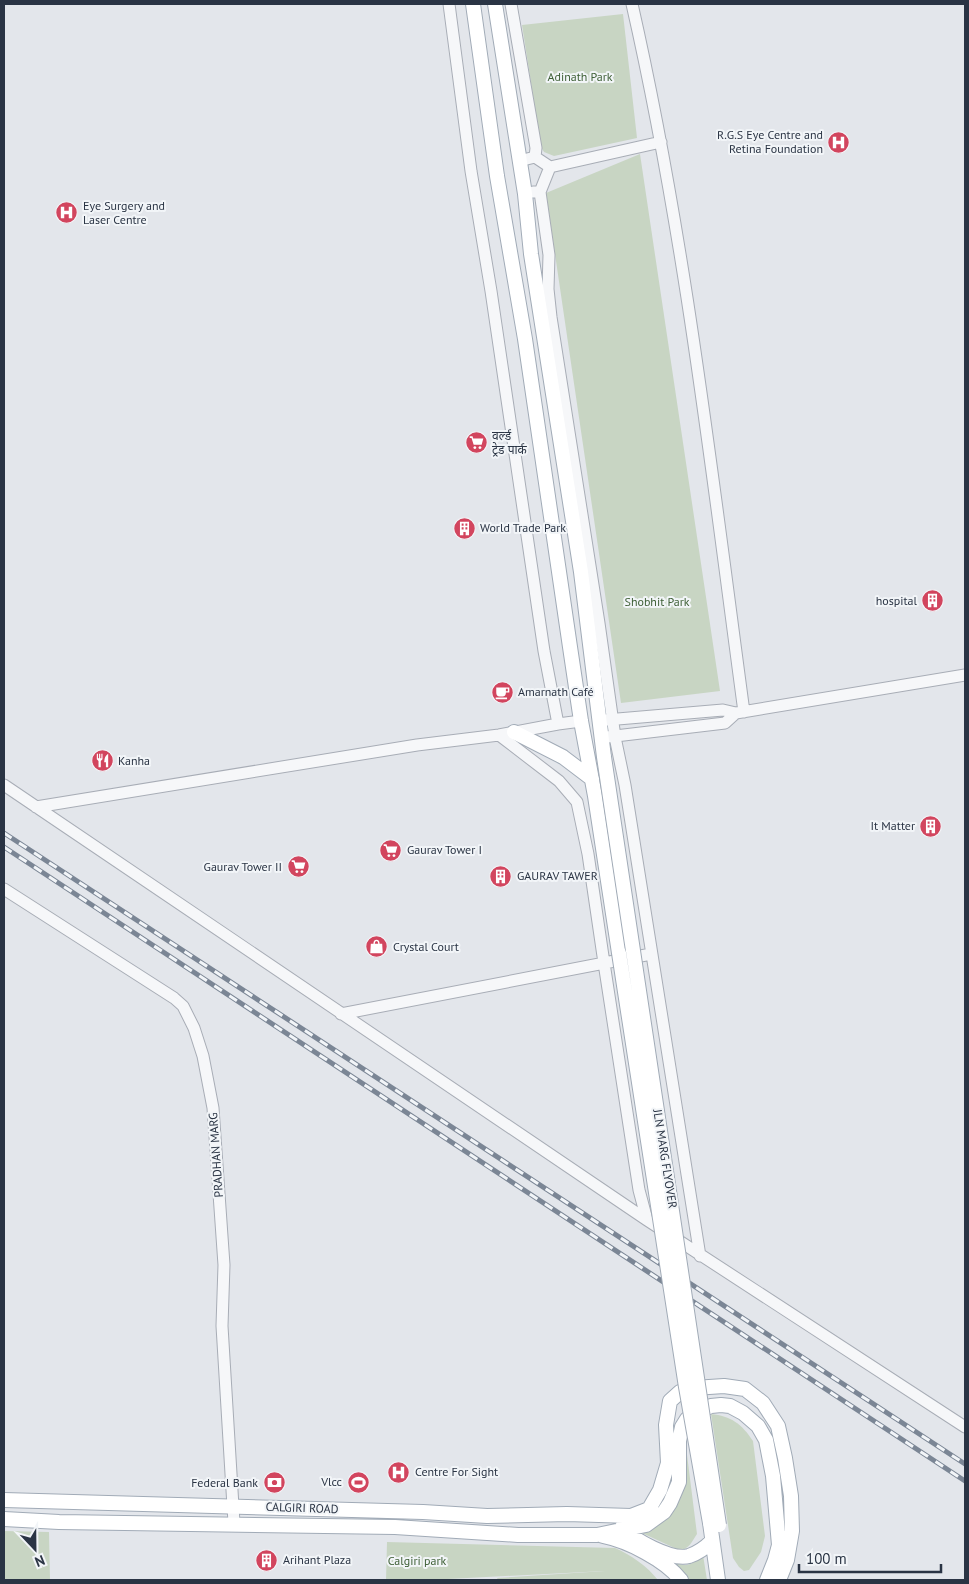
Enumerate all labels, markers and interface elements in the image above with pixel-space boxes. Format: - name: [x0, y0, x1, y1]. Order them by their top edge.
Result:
- park label: Adinath Park: [547, 69, 613, 84]
- place label: R.G.S Eye Centre and Retina Foundation: [717, 127, 823, 156]
- hospital icon: R.G.S Eye Centre and Retina Foundation: [827, 130, 851, 154]
- place label: Eye Surgery and Laser Centre: [83, 198, 165, 227]
- hospital icon: Eye Surgery and Laser Centre: [55, 201, 79, 225]
- place label: वर्ल्ड ट्रेड पार्क: [492, 428, 528, 457]
- supermarket icon: वर्ल्ड ट्रेड पार्क: [464, 431, 488, 455]
- building icon: World Trade Park: [452, 516, 476, 540]
- place label: World Trade Park: [480, 520, 566, 535]
- building icon: hospital: [921, 589, 945, 613]
- place label: hospital: [876, 593, 917, 608]
- park label: Shobhit Park: [625, 594, 690, 609]
- cafe icon: Amarnath Café: [490, 680, 514, 704]
- place label: Amarnath Café: [518, 684, 594, 699]
- restaurant icon: Kanha: [90, 749, 114, 773]
- place label: Kanha: [118, 753, 150, 768]
- building icon: It Matter: [919, 814, 943, 838]
- place label: It Matter: [871, 818, 915, 833]
- supermarket icon: Gaurav Tower I: [379, 838, 403, 862]
- place label: Gaurav Tower I: [407, 842, 482, 857]
- supermarket icon: Gaurav Tower II: [286, 855, 310, 879]
- place label: Gaurav Tower II: [204, 859, 282, 874]
- building icon: GAURAV TAWER: [489, 864, 513, 888]
- place label: GAURAV TAWER: [517, 868, 598, 883]
- shop icon: Crystal Court: [365, 935, 389, 959]
- place label: Crystal Court: [393, 939, 459, 954]
- street label: JLN MARG FLYOVER: [650, 1107, 681, 1210]
- street label: PRADHAN MARG: [205, 1112, 226, 1198]
- hospital icon: Centre For Sight: [387, 1460, 411, 1484]
- place label: Centre For Sight: [415, 1464, 498, 1479]
- sports icon: Vlcc: [346, 1470, 370, 1494]
- bank icon: Federal Bank: [262, 1471, 286, 1495]
- place label: Vlcc: [320, 1474, 343, 1489]
- place label: Federal Bank: [191, 1475, 258, 1490]
- street label: CALGIRI ROAD: [265, 1499, 339, 1516]
- north arrow: [10, 1524, 60, 1574]
- scale bar: [799, 1542, 942, 1574]
- building icon: Arihant Plaza: [255, 1548, 279, 1572]
- text: 100 m: [806, 1549, 847, 1568]
- text: N: [32, 1551, 48, 1571]
- place label: Arihant Plaza: [283, 1552, 351, 1567]
- park label: Calgiri park: [388, 1553, 447, 1568]

